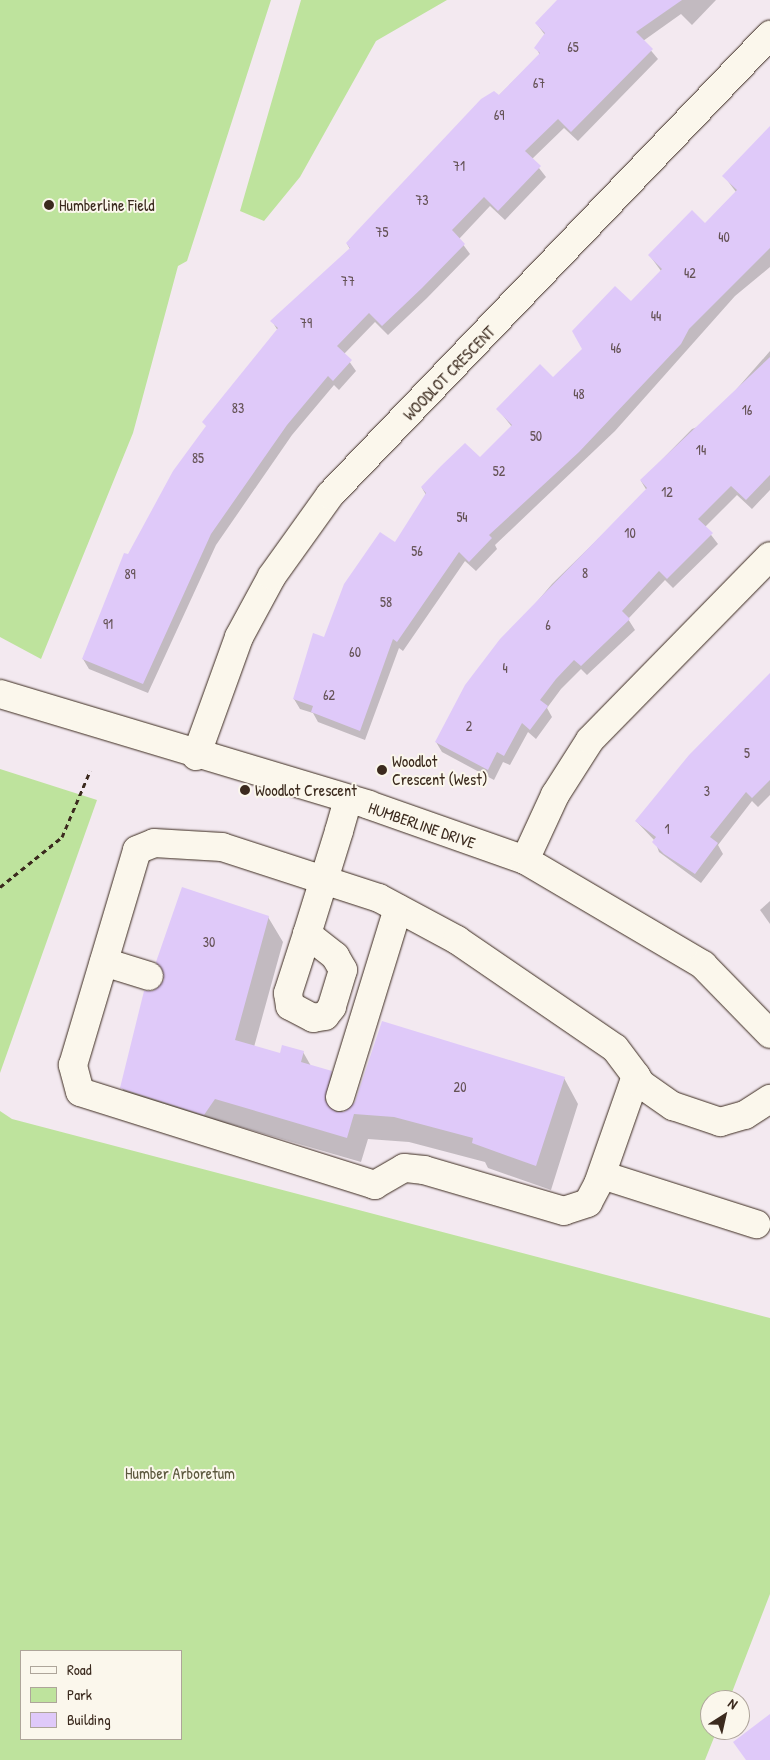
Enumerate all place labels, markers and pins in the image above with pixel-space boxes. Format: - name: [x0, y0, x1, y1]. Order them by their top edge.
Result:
- place label: Humberline Field: [59, 195, 154, 215]
- marker: Humberline Field: [43, 199, 55, 211]
- place label: Woodlot Crescent (West): [392, 751, 488, 789]
- marker: Woodlot Crescent (West): [376, 764, 388, 776]
- place label: Woodlot Crescent: [255, 780, 357, 800]
- marker: Woodlot Crescent: [239, 784, 251, 796]

